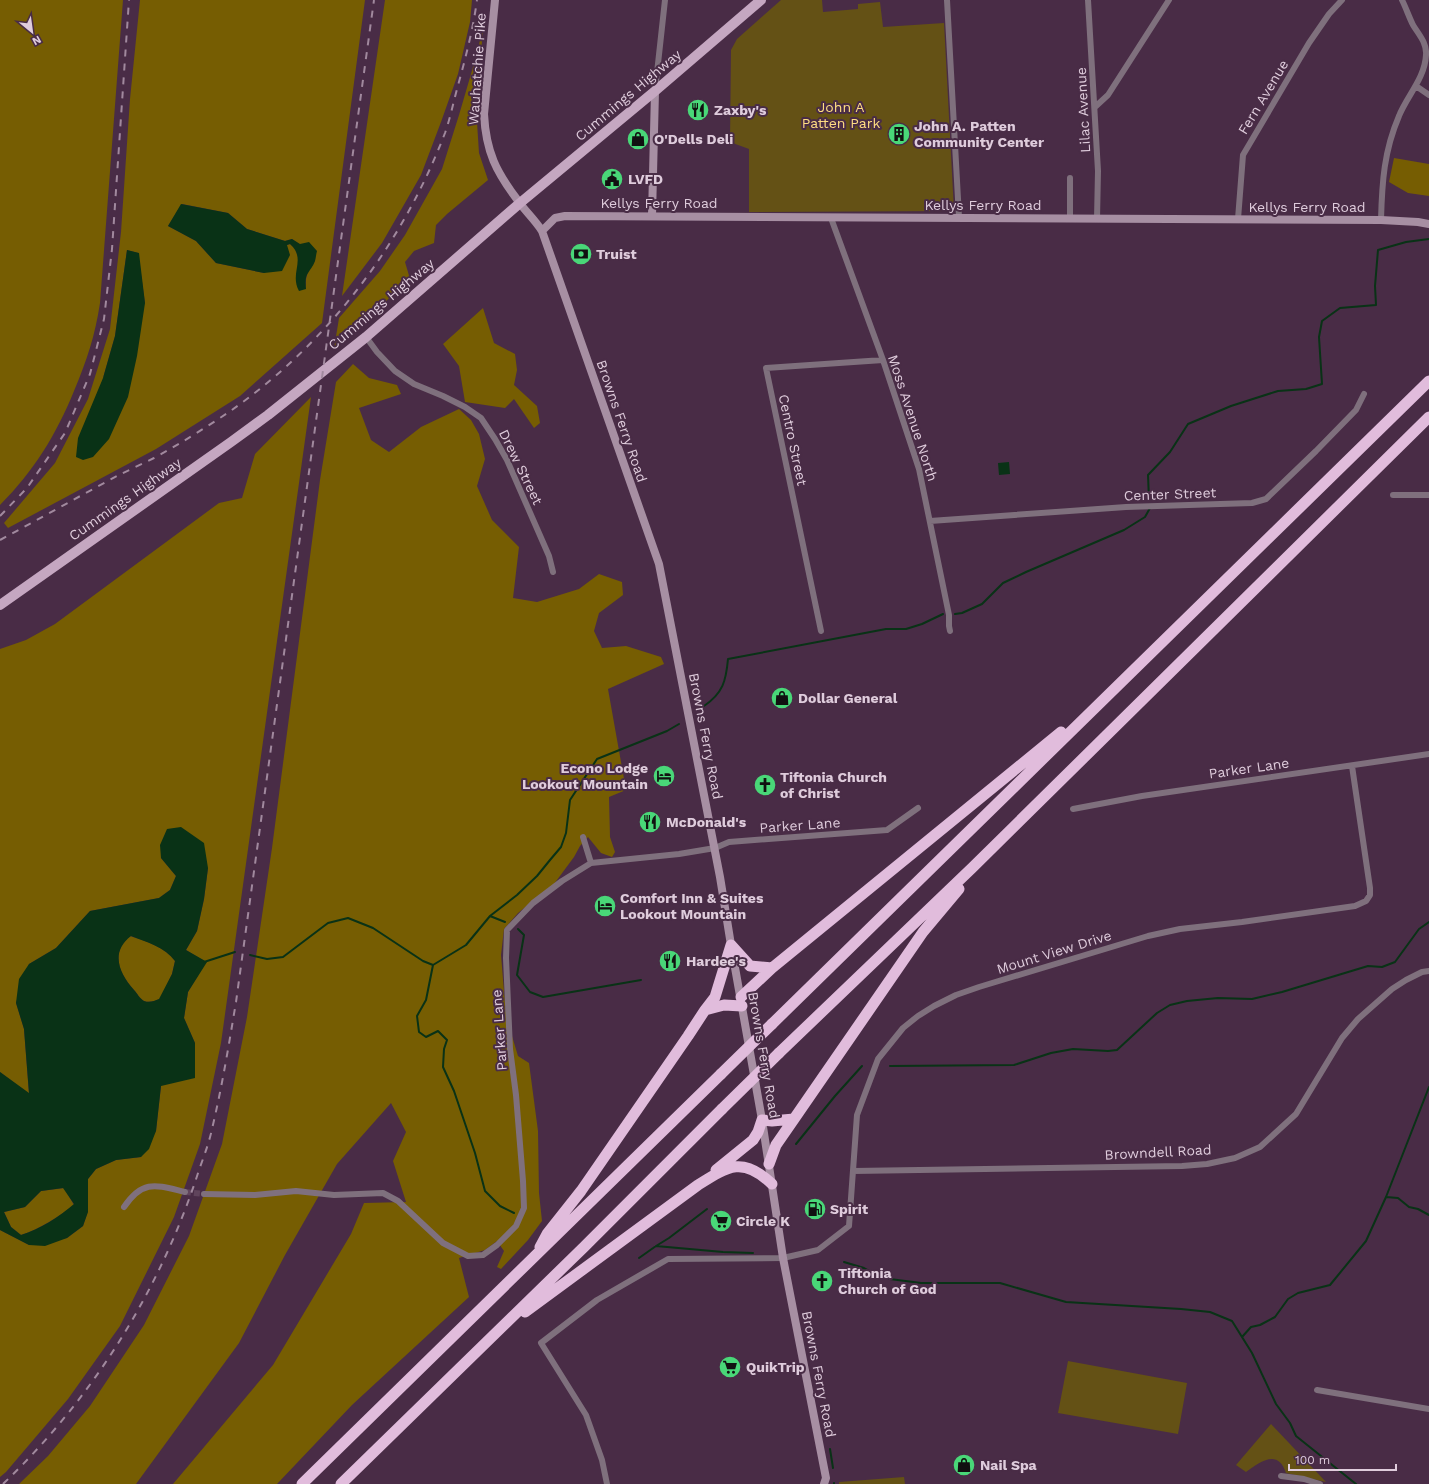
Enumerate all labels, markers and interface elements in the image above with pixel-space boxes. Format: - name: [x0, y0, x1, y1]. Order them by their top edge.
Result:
- north arrow: [12, 12, 52, 52]
- street label: Wauhatchie Pike: [465, 12, 489, 126]
- text: N: [30, 33, 43, 48]
- street label: Cummings Highway: [572, 46, 685, 144]
- street label: Fern Avenue: [1235, 57, 1291, 137]
- street label: Lilac Avenue: [1073, 67, 1093, 153]
- restaurant icon: Zaxby's: [685, 97, 711, 123]
- park label: John A Patten Park: [802, 99, 880, 131]
- place label: Zaxby's: [714, 102, 767, 118]
- place label: John A. Patten Community Center: [914, 118, 1044, 150]
- building icon: John A. Patten Community Center: [886, 121, 912, 147]
- shop icon: O'Dells Deli: [625, 126, 651, 152]
- place label: O'Dells Deli: [654, 131, 733, 147]
- public building icon: LVFD: [599, 166, 625, 192]
- place label: LVFD: [628, 171, 663, 187]
- street label: Kellys Ferry Road: [600, 195, 718, 211]
- street label: Kellys Ferry Road: [924, 197, 1042, 213]
- street label: Kellys Ferry Road: [1248, 199, 1366, 215]
- bank icon: Truist: [568, 241, 594, 267]
- place label: Truist: [596, 246, 637, 262]
- street label: Cummings Highway: [325, 255, 438, 353]
- street label: Moss Avenue North: [885, 353, 941, 483]
- street label: Browns Ferry Road: [594, 358, 650, 484]
- street label: Centro Street: [776, 393, 811, 487]
- street label: Drew Street: [496, 427, 546, 507]
- street label: Cummings Highway: [66, 454, 185, 544]
- street label: Center Street: [1123, 484, 1217, 504]
- street label: Browns Ferry Road: [686, 671, 726, 801]
- shop icon: Dollar General: [769, 685, 795, 711]
- place label: Dollar General: [798, 690, 898, 706]
- street label: Parker Lane: [1208, 754, 1290, 782]
- place label: Econo Lodge Lookout Mountain: [522, 760, 648, 792]
- hotel icon: Econo Lodge Lookout Mountain: [651, 763, 677, 789]
- place label: Tiftonia Church of Christ: [780, 769, 887, 801]
- church icon: Tiftonia Church of Christ: [752, 772, 778, 798]
- restaurant icon: McDonald's: [637, 809, 663, 835]
- place label: McDonald's: [666, 814, 747, 830]
- street label: Parker Lane: [759, 814, 841, 836]
- place label: Comfort Inn & Suites Lookout Mountain: [620, 890, 764, 922]
- hotel icon: Comfort Inn & Suites Lookout Mountain: [592, 893, 618, 919]
- street label: Mount View Drive: [995, 927, 1113, 977]
- restaurant icon: Hardee's: [657, 948, 683, 974]
- place label: Hardee's: [686, 953, 746, 969]
- street label: Parker Lane: [488, 989, 510, 1071]
- street label: Browns Ferry Road: [745, 990, 783, 1120]
- street label: Browndell Road: [1104, 1141, 1212, 1163]
- fuel station icon: Spirit: [802, 1196, 828, 1222]
- place label: Spirit: [830, 1201, 868, 1217]
- supermarket icon: Circle K: [708, 1208, 734, 1234]
- place label: Circle K: [736, 1213, 790, 1229]
- place label: Tiftonia Church of God: [838, 1265, 937, 1297]
- church icon: Tiftonia Church of God: [809, 1268, 835, 1294]
- street label: Browns Ferry Road: [799, 1309, 839, 1439]
- supermarket icon: QuikTrip: [717, 1354, 743, 1380]
- place label: QuikTrip: [746, 1359, 805, 1375]
- scale bar: [1289, 1446, 1396, 1472]
- shop icon: Nail Spa: [951, 1452, 977, 1478]
- text: 100 m: [1295, 1453, 1330, 1467]
- place label: Nail Spa: [980, 1457, 1038, 1473]

